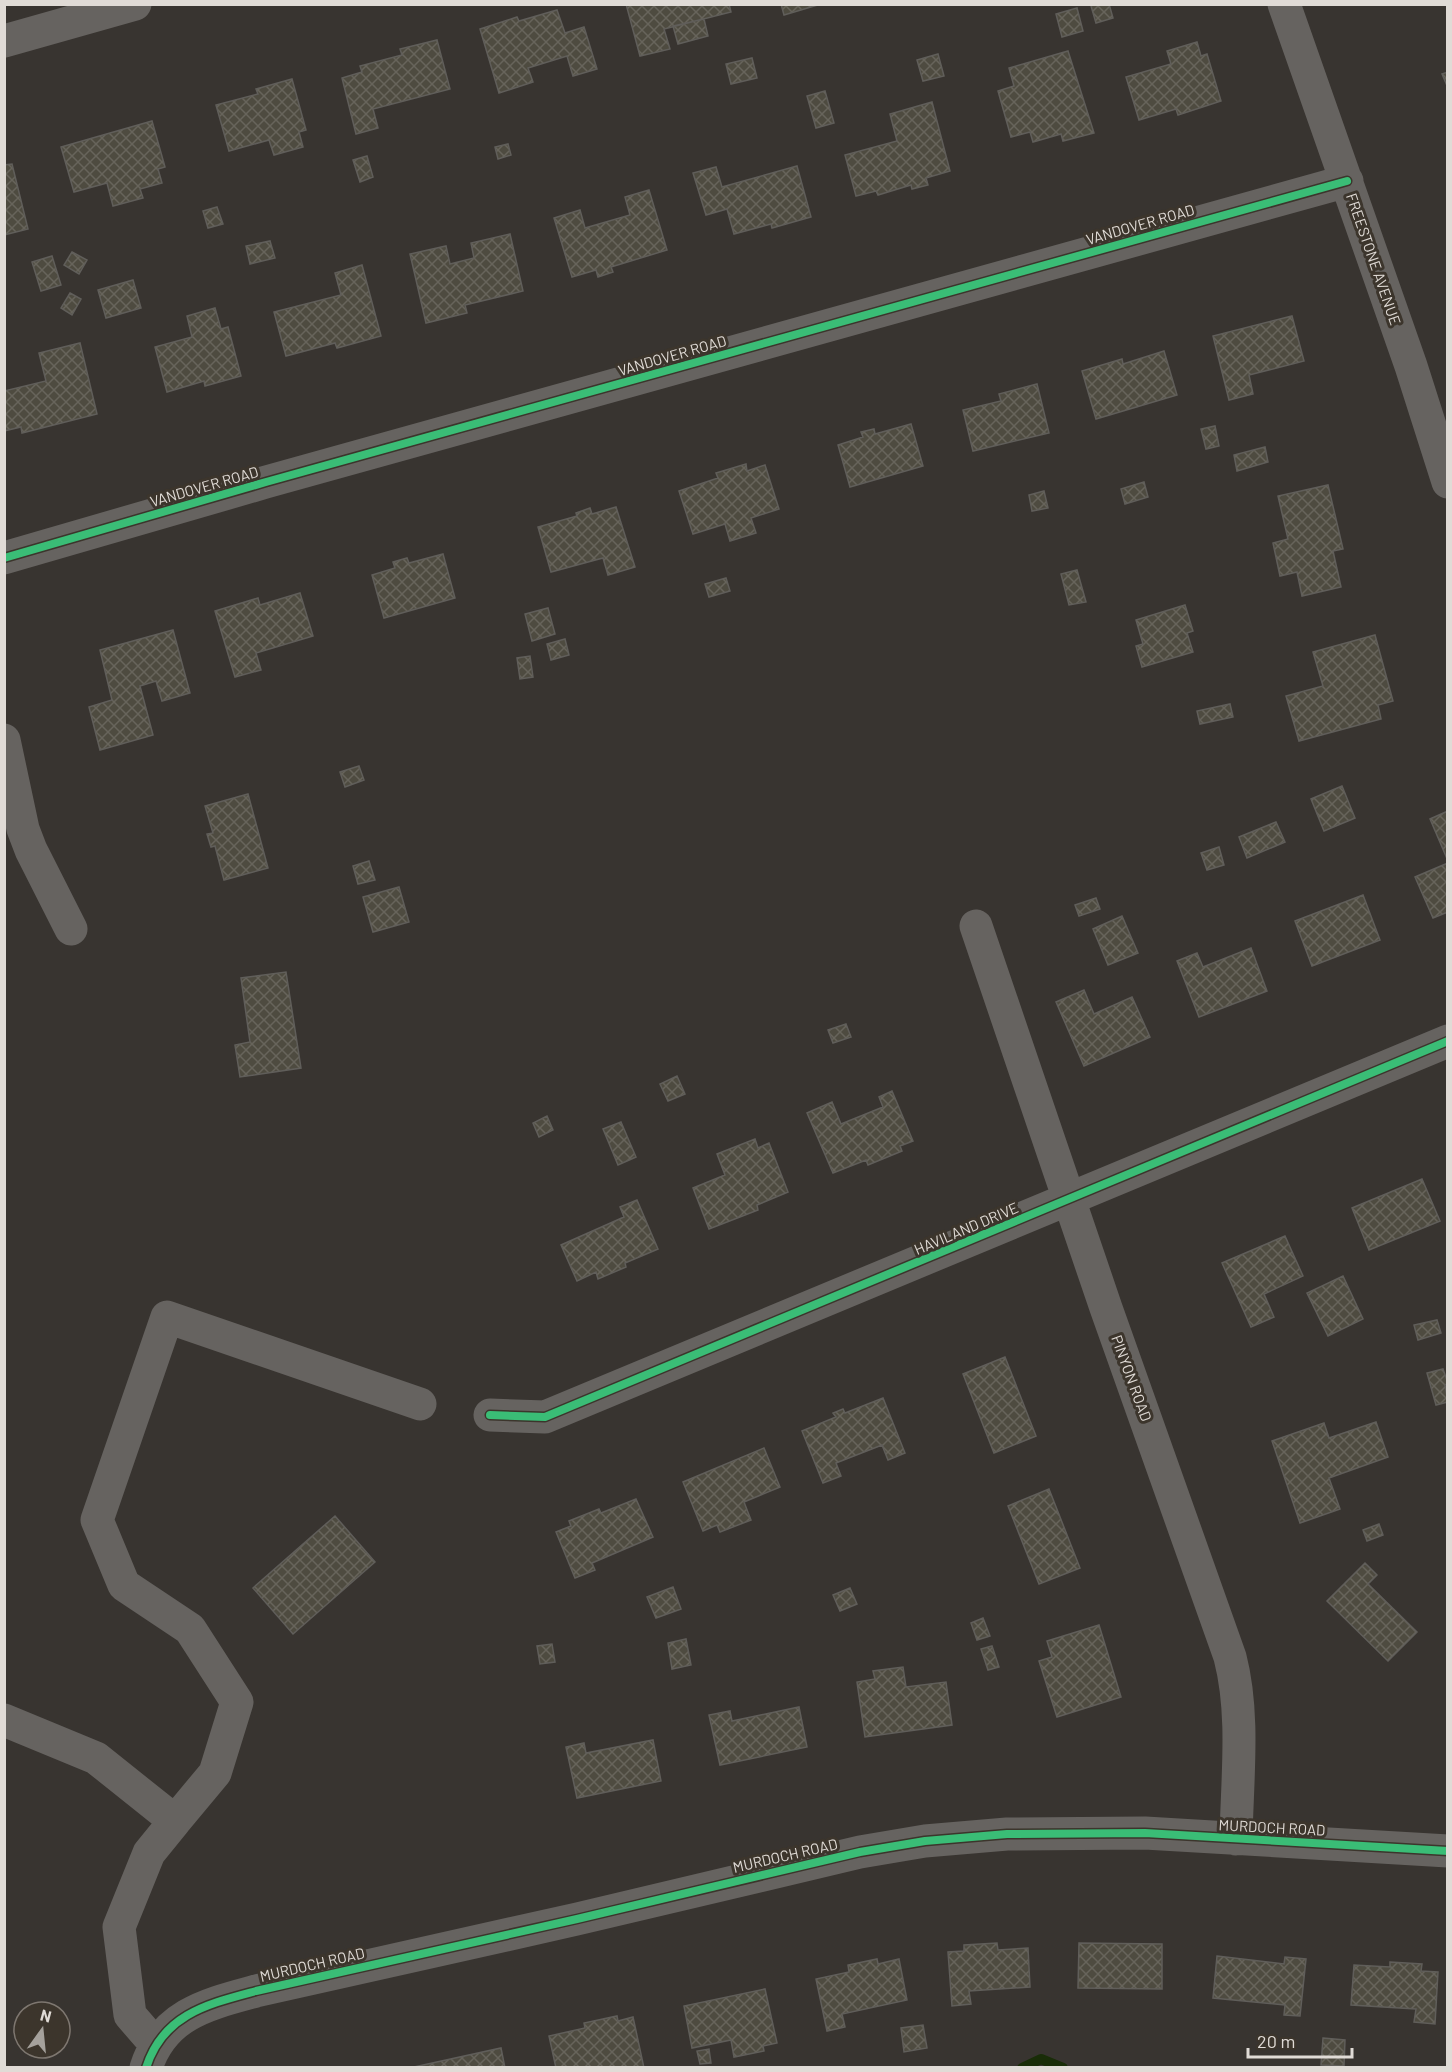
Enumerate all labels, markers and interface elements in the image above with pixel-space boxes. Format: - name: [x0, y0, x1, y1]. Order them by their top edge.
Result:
- street label: FREESTONE AVENUE: [1343, 191, 1405, 327]
- street label: VANDOVER ROAD: [1084, 200, 1196, 248]
- street label: VANDOVER ROAD: [616, 331, 728, 379]
- street label: VANDOVER ROAD: [148, 462, 260, 510]
- street label: HAVILAND DRIVE: [911, 1198, 1021, 1258]
- street label: PINYON ROAD: [1108, 1332, 1156, 1424]
- street label: MURDOCH ROAD: [1218, 1815, 1326, 1839]
- street label: MURDOCH ROAD: [731, 1834, 839, 1876]
- street label: MURDOCH ROAD: [258, 1943, 366, 1985]
- north arrow: [12, 2000, 72, 2060]
- text: N: [38, 2004, 54, 2026]
- scale bar: [1248, 2021, 1352, 2059]
- text: 20 m: [1257, 2030, 1295, 2052]

